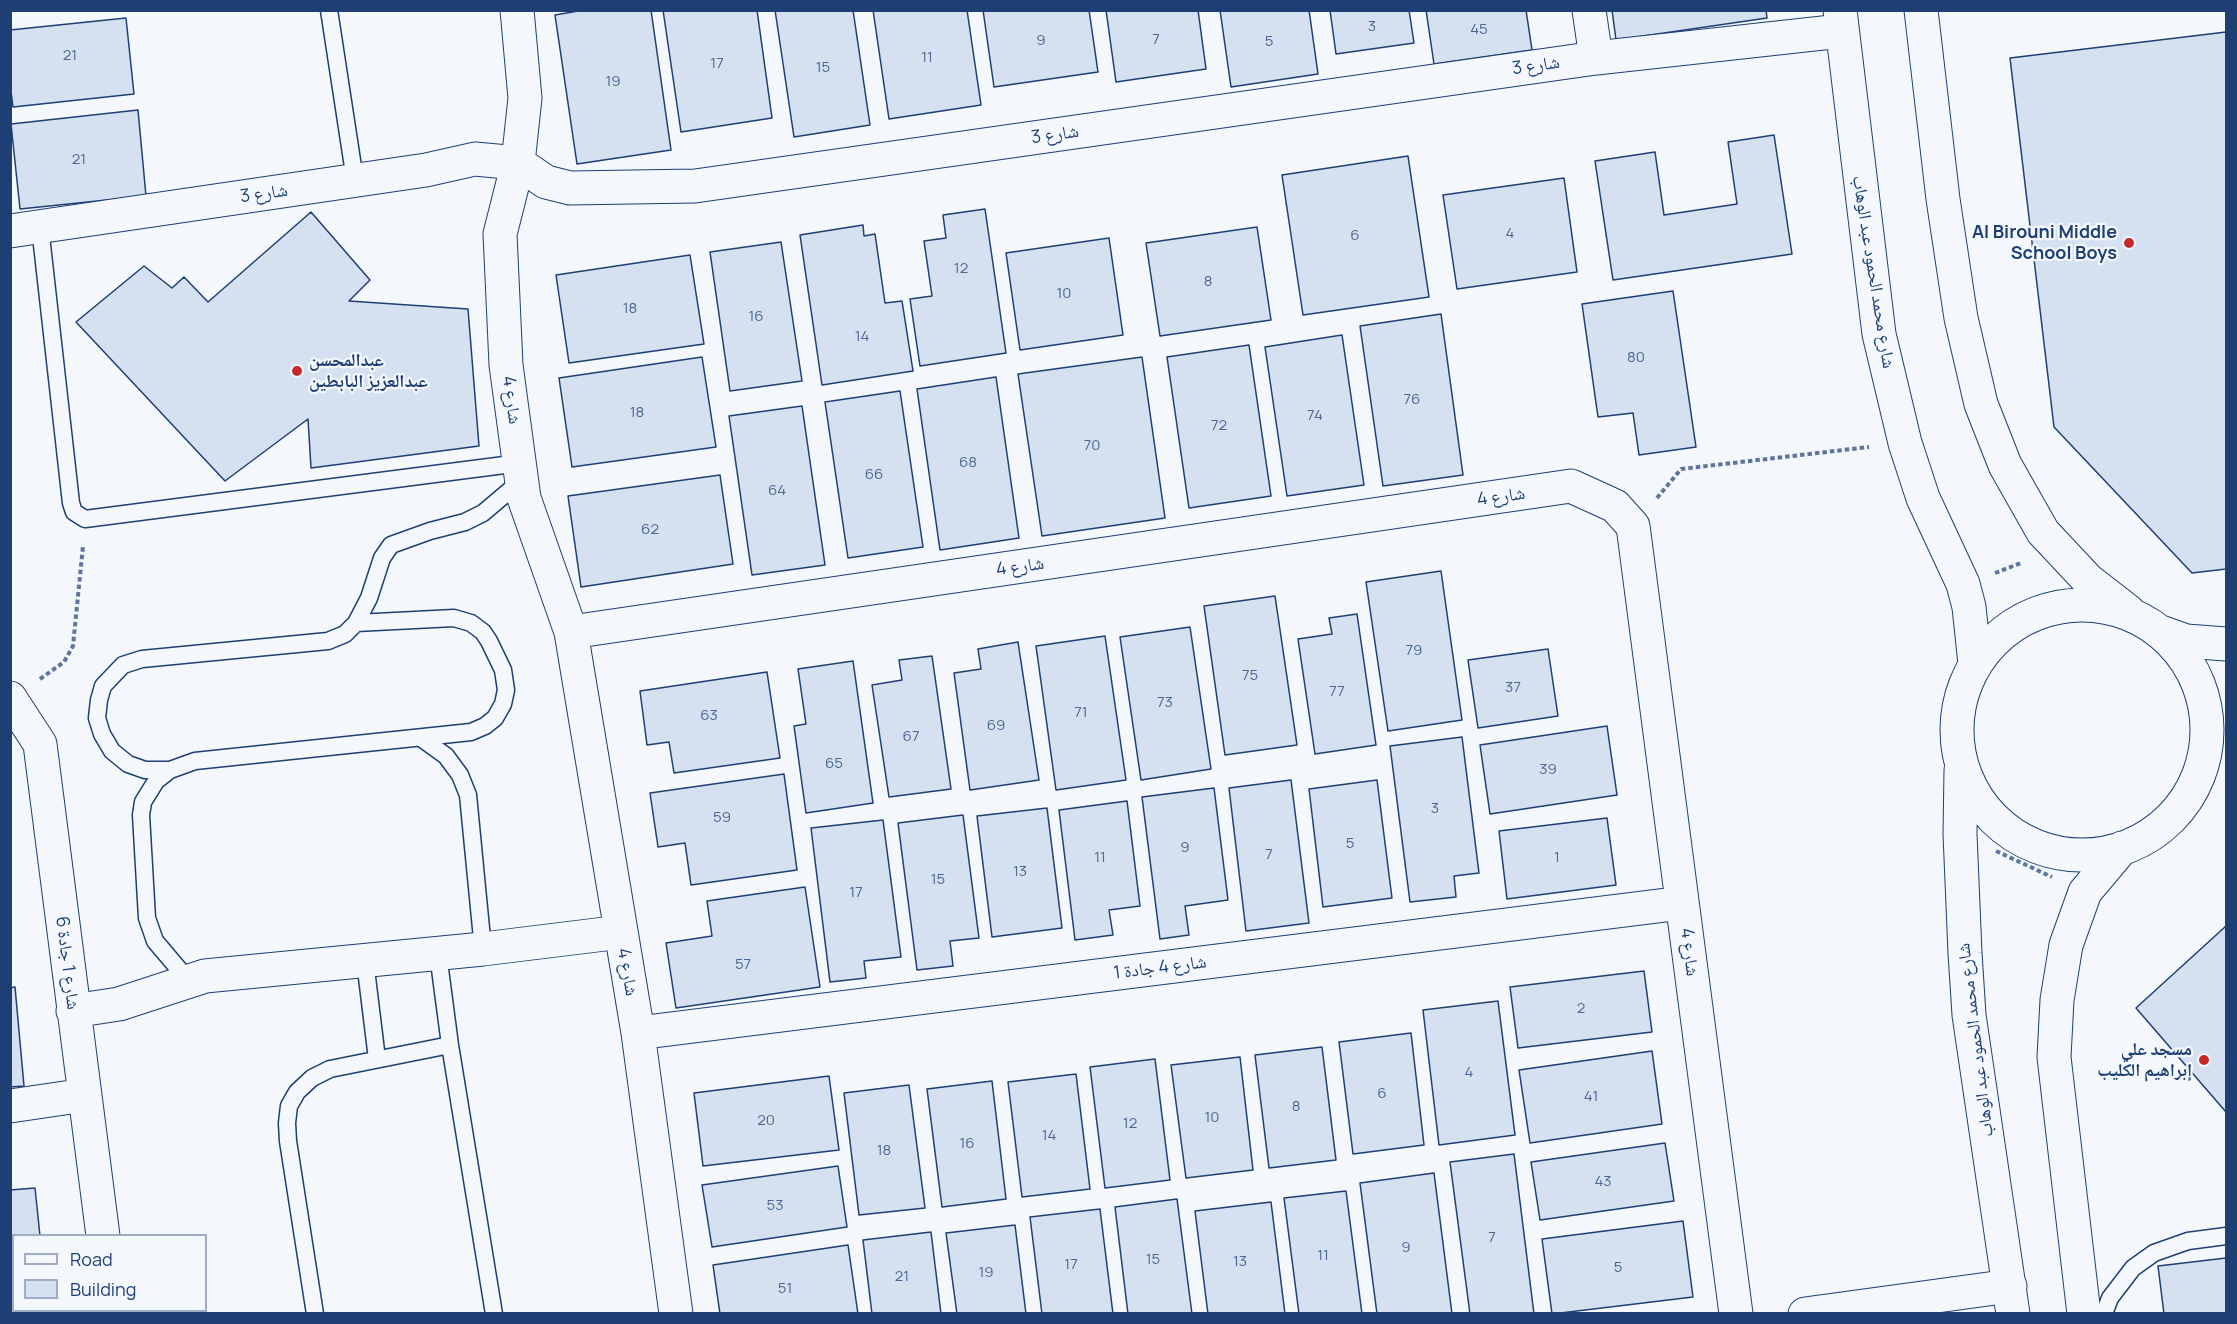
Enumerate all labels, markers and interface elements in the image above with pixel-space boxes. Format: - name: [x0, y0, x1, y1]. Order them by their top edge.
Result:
- house number: 3: [1368, 18, 1376, 36]
- house number: 45: [1470, 21, 1488, 39]
- house number: 7: [1152, 31, 1160, 49]
- house number: 9: [1036, 32, 1046, 50]
- house number: 5: [1265, 33, 1273, 51]
- house number: 21: [63, 47, 77, 65]
- house number: 11: [921, 49, 933, 67]
- street label: شارع 3: [1511, 52, 1561, 80]
- house number: 17: [710, 55, 724, 73]
- house number: 15: [816, 59, 830, 77]
- house number: 19: [605, 73, 621, 91]
- street label: شارع 3: [1030, 121, 1080, 149]
- house number: 21: [72, 151, 86, 169]
- street label: شارع محمد الحمود عبد الوهاب: [1847, 174, 1899, 370]
- street label: شارع 3: [239, 180, 289, 208]
- place label: Al Birouni Middle School Boys: [1972, 222, 2117, 264]
- house number: 4: [1506, 225, 1514, 243]
- house number: 6: [1350, 227, 1360, 245]
- marker: Al Birouni Middle School Boys: [2122, 236, 2136, 250]
- house number: 12: [954, 260, 968, 278]
- house number: 8: [1204, 273, 1212, 291]
- house number: 10: [1057, 285, 1071, 303]
- house number: 18: [623, 300, 637, 318]
- house number: 16: [748, 308, 764, 326]
- house number: 14: [855, 328, 869, 346]
- house number: 80: [1627, 349, 1645, 367]
- place label: عبدالمحسن عبدالعزيز البابطين: [309, 350, 428, 392]
- marker: عبدالمحسن عبدالعزيز البابطين: [290, 364, 304, 378]
- street label: شارع 4: [497, 375, 525, 425]
- house number: 76: [1404, 391, 1420, 409]
- house number: 18: [630, 404, 644, 422]
- house number: 74: [1307, 407, 1323, 425]
- house number: 72: [1211, 417, 1227, 435]
- house number: 70: [1084, 437, 1100, 455]
- house number: 68: [959, 454, 977, 472]
- house number: 66: [865, 466, 883, 484]
- house number: 64: [768, 482, 786, 500]
- street label: شارع 4: [1476, 483, 1526, 511]
- house number: 62: [641, 521, 659, 539]
- street label: شارع 4: [995, 553, 1045, 581]
- house number: 79: [1406, 642, 1422, 660]
- house number: 75: [1242, 667, 1258, 685]
- house number: 37: [1505, 679, 1521, 697]
- house number: 77: [1329, 683, 1345, 701]
- house number: 73: [1157, 694, 1173, 712]
- house number: 71: [1074, 704, 1088, 722]
- house number: 63: [700, 707, 718, 725]
- house number: 69: [987, 717, 1005, 735]
- house number: 67: [903, 728, 919, 746]
- house number: 65: [825, 755, 843, 773]
- house number: 39: [1539, 761, 1557, 779]
- house number: 3: [1431, 800, 1439, 818]
- house number: 59: [713, 809, 731, 827]
- house number: 5: [1346, 835, 1354, 853]
- house number: 9: [1180, 839, 1190, 857]
- house number: 7: [1265, 846, 1273, 864]
- house number: 11: [1094, 849, 1106, 867]
- house number: 1: [1554, 849, 1560, 867]
- house number: 13: [1013, 863, 1027, 881]
- house number: 15: [931, 871, 945, 889]
- house number: 17: [849, 884, 863, 902]
- street label: شارع 1 جادة 6: [51, 915, 83, 1011]
- street label: شارع 4: [1675, 927, 1703, 977]
- street label: شارع محمد الحمود عبد الوهاب: [1953, 942, 1999, 1138]
- street label: شارع 4: [612, 946, 642, 998]
- street label: شارع 4 جادة 1: [1112, 952, 1208, 984]
- house number: 57: [735, 956, 751, 974]
- house number: 2: [1577, 1000, 1585, 1018]
- place label: مسجد علي إبراهيم الكليب: [2097, 1039, 2192, 1082]
- marker: مسجد علي إبراهيم الكليب: [2197, 1053, 2211, 1067]
- house number: 4: [1465, 1064, 1473, 1082]
- house number: 6: [1377, 1085, 1387, 1103]
- house number: 41: [1584, 1088, 1598, 1106]
- house number: 8: [1292, 1098, 1300, 1116]
- house number: 10: [1205, 1109, 1219, 1127]
- house number: 20: [757, 1112, 775, 1130]
- house number: 12: [1123, 1115, 1137, 1133]
- house number: 14: [1042, 1127, 1056, 1145]
- house number: 16: [959, 1135, 975, 1153]
- house number: 18: [877, 1142, 891, 1160]
- house number: 43: [1594, 1173, 1612, 1191]
- house number: 53: [767, 1197, 783, 1215]
- house number: 7: [1488, 1229, 1496, 1247]
- legend: [12, 1234, 207, 1312]
- house number: 9: [1401, 1239, 1411, 1257]
- text: Road: [70, 1247, 113, 1271]
- house number: 11: [1317, 1247, 1329, 1265]
- house number: 15: [1146, 1251, 1160, 1269]
- house number: 13: [1233, 1253, 1247, 1271]
- house number: 17: [1064, 1256, 1078, 1274]
- house number: 5: [1614, 1259, 1622, 1277]
- house number: 19: [978, 1264, 994, 1282]
- house number: 21: [895, 1268, 909, 1286]
- text: Building: [70, 1277, 136, 1301]
- house number: 51: [778, 1280, 792, 1298]

